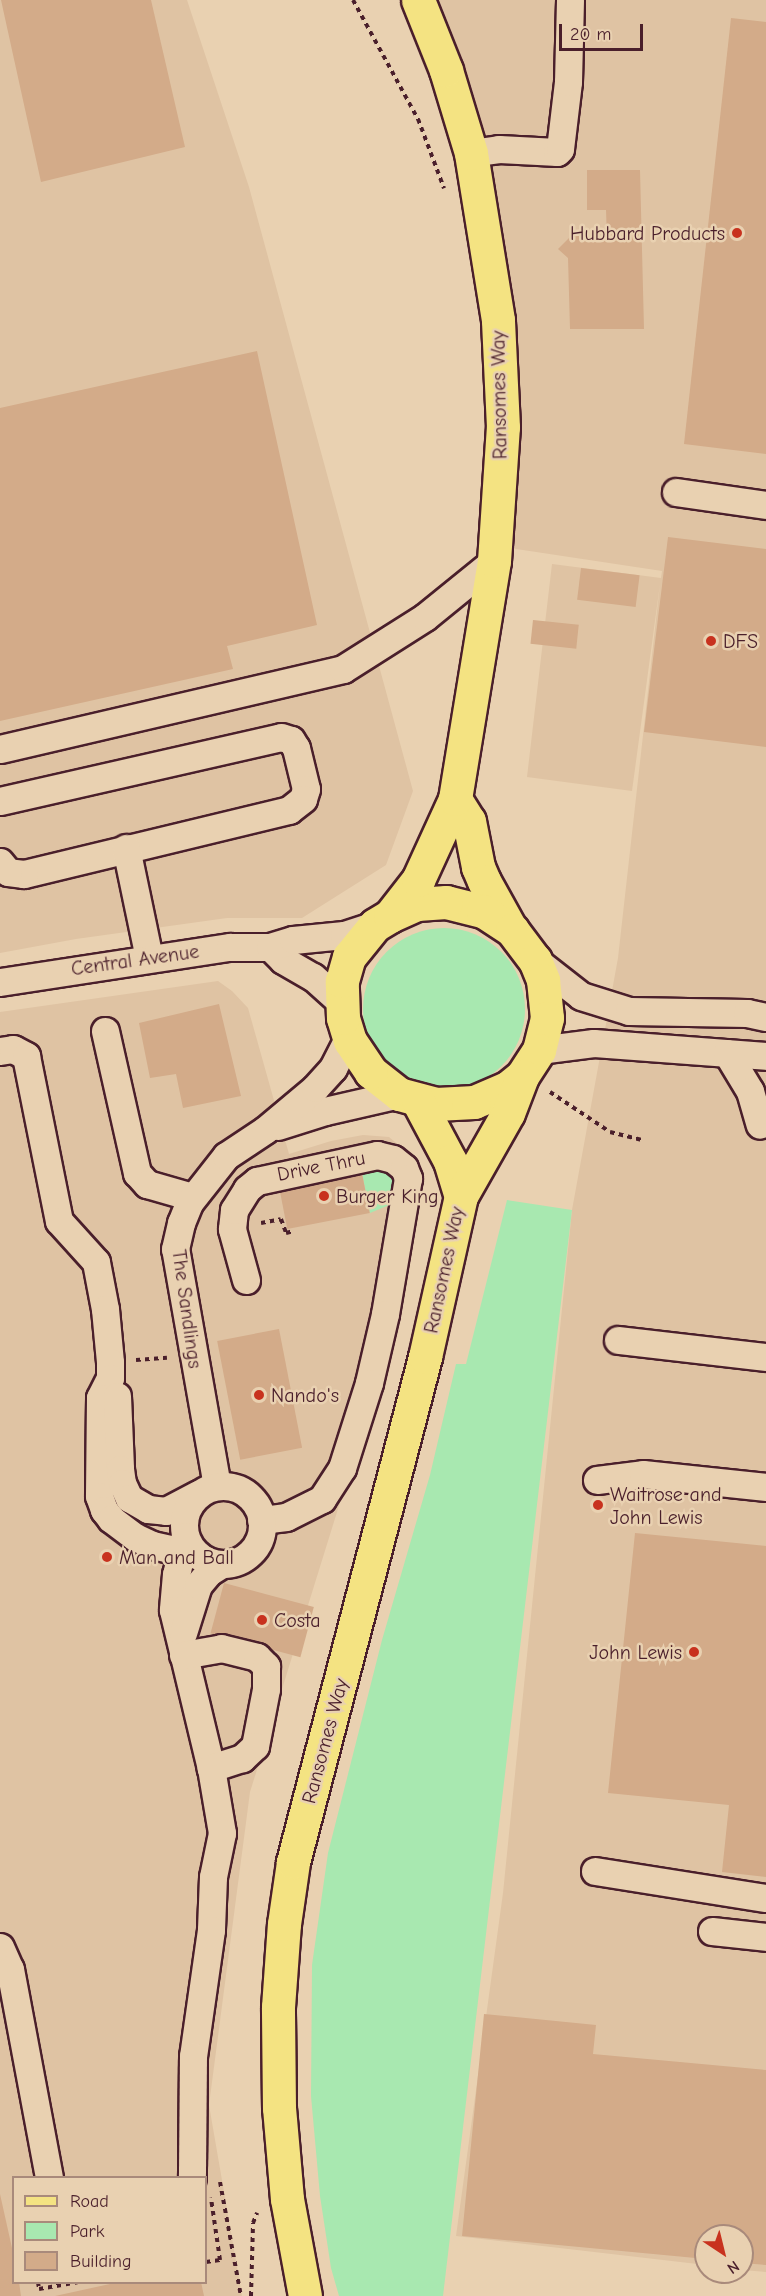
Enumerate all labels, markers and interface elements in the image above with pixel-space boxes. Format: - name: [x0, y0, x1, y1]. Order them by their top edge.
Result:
- scale bar: [562, 12, 646, 50]
- text: 20 m: [570, 24, 611, 45]
- place label: Hubbard Products: [570, 221, 725, 245]
- marker: Hubbard Products: [730, 226, 744, 240]
- street label: Ransomes Way: [486, 330, 512, 460]
- place label: DFS: [723, 629, 758, 653]
- marker: DFS: [704, 634, 718, 648]
- street label: Central Avenue: [69, 939, 201, 981]
- street label: Drive Thru: [275, 1146, 367, 1186]
- place label: Burger King: [336, 1184, 439, 1208]
- marker: Burger King: [317, 1189, 331, 1203]
- street label: Ransomes Way: [419, 1205, 469, 1335]
- street label: The Sandlings: [167, 1248, 207, 1370]
- place label: Nando's: [271, 1383, 339, 1407]
- marker: Nando's: [252, 1388, 266, 1402]
- place label: Waitrose and John Lewis: [610, 1482, 722, 1529]
- marker: Waitrose and John Lewis: [591, 1498, 605, 1512]
- place label: Man and Ball: [119, 1545, 234, 1569]
- marker: Man and Ball: [100, 1550, 114, 1564]
- place label: Costa: [274, 1608, 320, 1632]
- marker: Costa: [255, 1613, 269, 1627]
- place label: John Lewis: [589, 1640, 682, 1664]
- marker: John Lewis: [687, 1645, 701, 1659]
- street label: Ransomes Way: [297, 1676, 353, 1806]
- legend: [12, 2176, 207, 2284]
- text: Road: [70, 2191, 109, 2212]
- text: Park: [70, 2221, 104, 2242]
- north arrow: [694, 2224, 754, 2284]
- text: Building: [70, 2251, 132, 2272]
- text: N: [724, 2257, 743, 2277]

